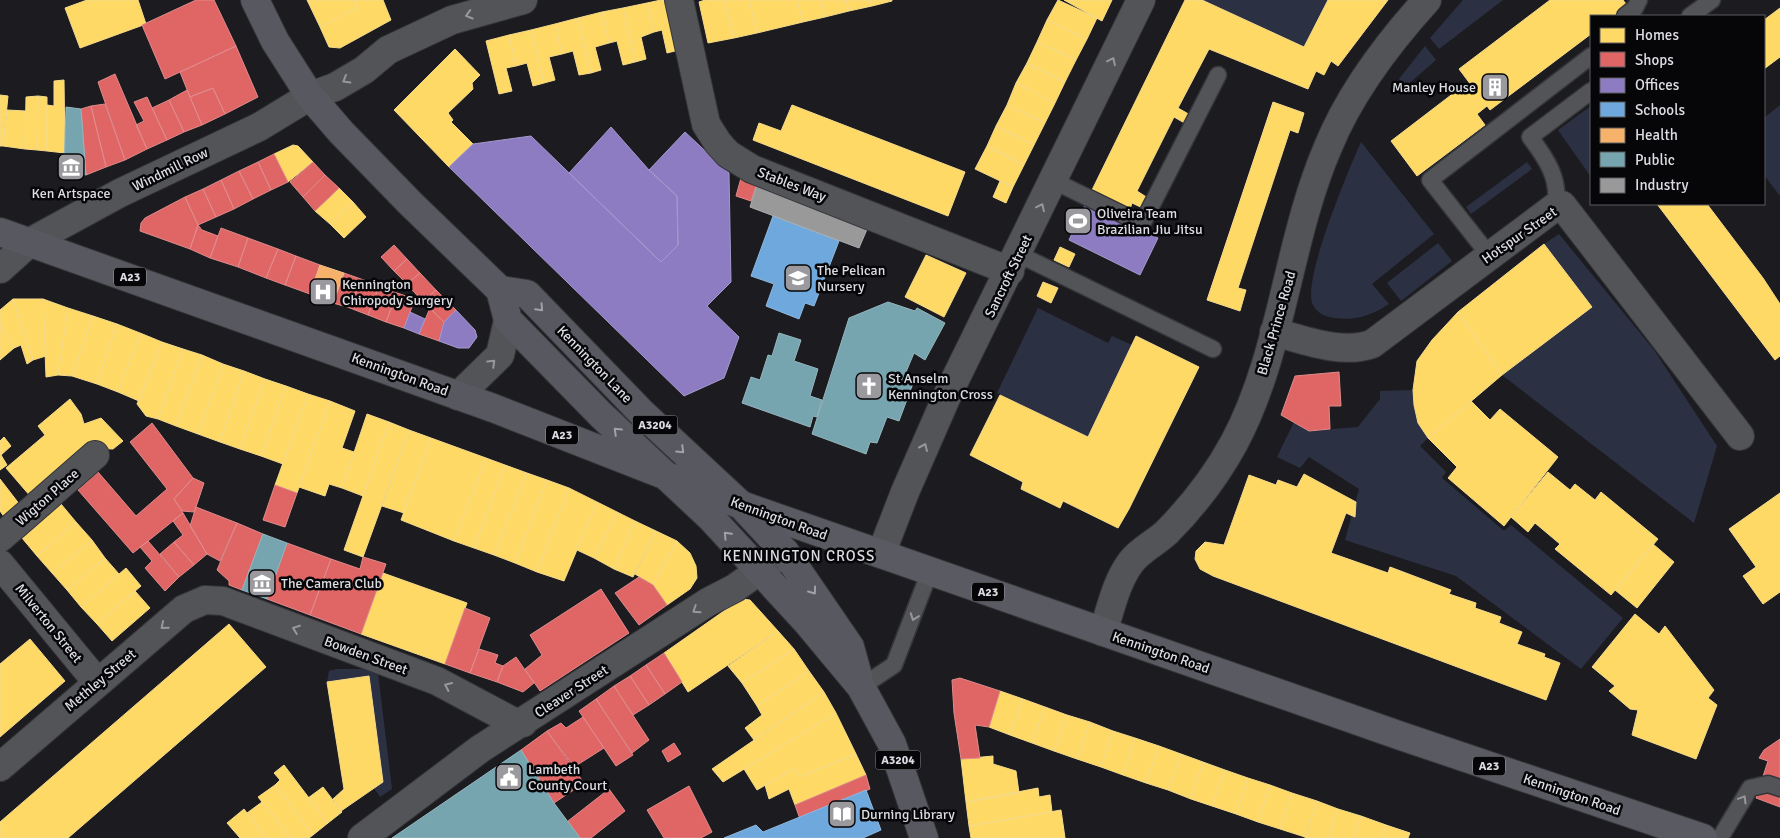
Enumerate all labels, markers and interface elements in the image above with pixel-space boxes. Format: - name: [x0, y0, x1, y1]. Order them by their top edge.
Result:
- one-way arrow: [465, 10, 473, 20]
- legend: [1590, 15, 1765, 205]
- text: Homes: [1635, 26, 1679, 44]
- text: Shops: [1635, 51, 1674, 69]
- one-way arrow: [1105, 57, 1115, 66]
- building icon: Manley House: [1480, 72, 1510, 102]
- one-way arrow: [343, 74, 352, 84]
- text: Offices: [1635, 76, 1680, 94]
- place label: Manley House: [1392, 79, 1476, 96]
- text: Schools: [1635, 101, 1686, 119]
- text: Health: [1635, 126, 1678, 144]
- street label: Windmill Row: [129, 144, 211, 195]
- text: Public: [1635, 151, 1675, 169]
- museum icon: Ken Artspace: [56, 152, 86, 182]
- street label: Stables Way: [755, 164, 829, 206]
- text: Industry: [1635, 176, 1688, 194]
- place label: Ken Artspace: [32, 185, 110, 202]
- one-way arrow: [1035, 203, 1045, 212]
- street label: Hotspur Street: [1479, 203, 1560, 267]
- place label: Oliveira Team Brazilian Jiu Jitsu: [1097, 205, 1203, 238]
- sports icon: Oliveira Team Brazilian Jiu Jitsu: [1063, 206, 1093, 236]
- street label: Sancroft Street: [981, 232, 1036, 320]
- place label: The Pelican Nursery: [817, 262, 885, 295]
- school or university icon: The Pelican Nursery: [783, 263, 813, 293]
- road number: A23: [114, 268, 146, 286]
- street label: Black Prince Road: [1253, 269, 1299, 377]
- place label: Kennington Chiropody Surgery: [342, 276, 453, 309]
- hospital icon: Kennington Chiropody Surgery: [308, 277, 338, 307]
- one-way arrow: [534, 303, 543, 312]
- street label: Kennington Lane: [553, 322, 636, 407]
- street label: Kennington Road: [349, 349, 451, 400]
- one-way arrow: [487, 360, 496, 369]
- place label: St Anselm Kennington Cross: [888, 370, 993, 403]
- church icon: St Anselm Kennington Cross: [854, 371, 884, 401]
- road number: A3204: [632, 416, 678, 434]
- road number: A23: [546, 426, 578, 444]
- one-way arrow: [614, 428, 623, 437]
- one-way arrow: [917, 443, 928, 452]
- one-way arrow: [675, 444, 684, 453]
- street label: Wigton Place: [12, 465, 83, 530]
- street label: Kennington Road: [728, 493, 830, 544]
- one-way arrow: [724, 531, 733, 540]
- district label: KENNINGTON CROSS: [723, 547, 875, 565]
- museum icon: The Camera Club: [247, 568, 277, 598]
- place label: The Camera Club: [281, 575, 382, 592]
- street label: Milverton Street: [11, 580, 86, 666]
- road number: A23: [972, 582, 1004, 602]
- one-way arrow: [807, 585, 816, 595]
- one-way arrow: [692, 604, 701, 614]
- one-way arrow: [910, 612, 920, 621]
- one-way arrow: [161, 621, 170, 630]
- one-way arrow: [292, 625, 301, 635]
- street label: Kennington Road: [1110, 628, 1212, 677]
- street label: Bowden Street: [322, 633, 410, 678]
- street label: Methley Street: [61, 646, 139, 715]
- street label: Cleaver Street: [531, 661, 611, 721]
- one-way arrow: [444, 682, 453, 693]
- road number: A3204: [876, 750, 920, 770]
- road number: A23: [1473, 756, 1505, 776]
- place label: Lambeth County Court: [528, 761, 607, 794]
- public building icon: Lambeth County Court: [494, 762, 524, 792]
- street label: Kennington Road: [1521, 770, 1623, 819]
- one-way arrow: [1736, 796, 1746, 805]
- library icon: Durning Library: [827, 799, 857, 829]
- place label: Durning Library: [861, 806, 955, 823]

